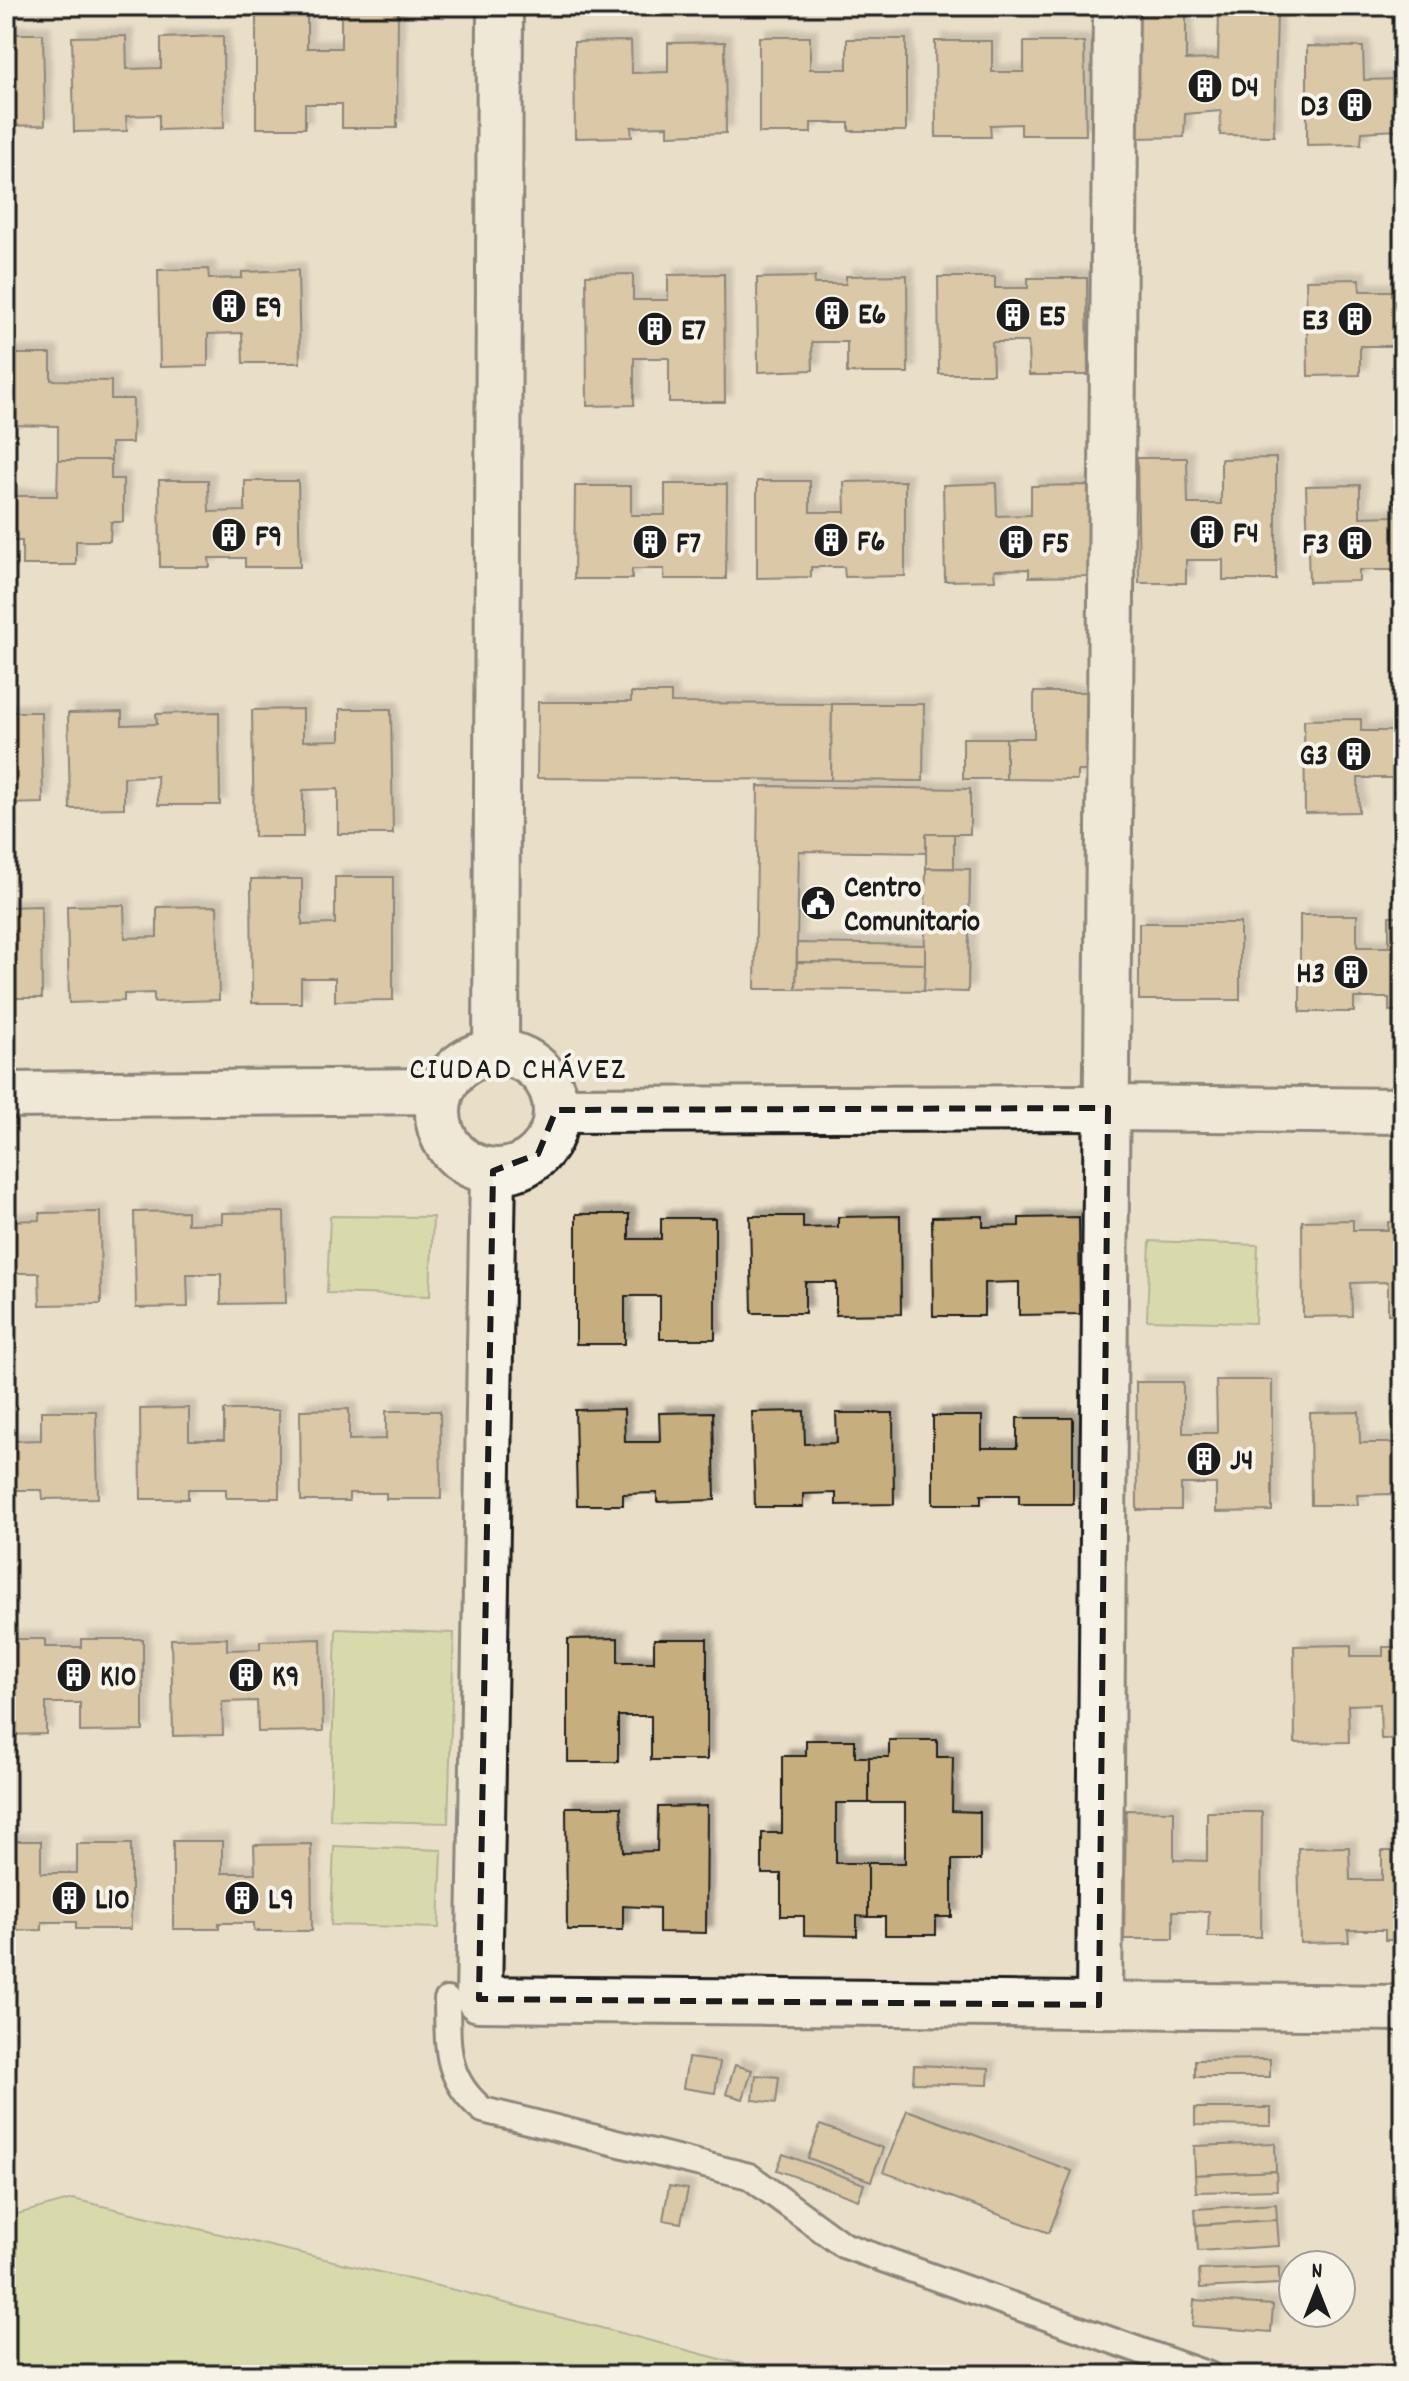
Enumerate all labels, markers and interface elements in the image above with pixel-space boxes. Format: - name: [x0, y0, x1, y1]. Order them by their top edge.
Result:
- building icon: D4: [1186, 67, 1224, 105]
- place label: D4: [1231, 69, 1259, 112]
- building icon: D3: [1336, 86, 1374, 124]
- place label: D3: [1300, 88, 1329, 131]
- building icon: E9: [210, 287, 248, 325]
- place label: E9: [255, 289, 282, 332]
- building icon: E6: [813, 294, 851, 332]
- place label: E6: [858, 296, 886, 339]
- building icon: E5: [994, 296, 1032, 334]
- place label: E5: [1039, 298, 1067, 341]
- building icon: E3: [1336, 300, 1374, 338]
- place label: E3: [1302, 302, 1329, 345]
- building icon: E7: [636, 310, 674, 348]
- place label: E7: [681, 312, 706, 355]
- building icon: F4: [1188, 513, 1226, 551]
- place label: F4: [1233, 515, 1259, 558]
- building icon: F9: [210, 516, 248, 554]
- place label: F9: [255, 518, 282, 561]
- building icon: F6: [812, 521, 850, 559]
- building icon: F7: [631, 523, 669, 561]
- place label: F6: [857, 523, 885, 566]
- building icon: F5: [997, 523, 1035, 561]
- building icon: F3: [1336, 524, 1374, 562]
- place label: F7: [676, 525, 701, 568]
- place label: F5: [1042, 525, 1069, 568]
- place label: F3: [1302, 526, 1329, 569]
- building icon: G3: [1335, 735, 1373, 773]
- place label: G3: [1300, 737, 1328, 780]
- place label: Centro Comunitario: [844, 869, 980, 946]
- public building icon: Centro Comunitario: [799, 884, 837, 922]
- building icon: H3: [1332, 953, 1370, 991]
- place label: H3: [1296, 955, 1325, 998]
- district label: CIUDAD CHÁVEZ: [409, 1049, 627, 1095]
- building icon: J4: [1185, 1440, 1223, 1478]
- place label: J4: [1230, 1442, 1253, 1485]
- building icon: K10: [55, 1656, 93, 1694]
- building icon: K9: [227, 1656, 265, 1694]
- place label: K10: [100, 1658, 137, 1701]
- place label: K9: [272, 1658, 300, 1701]
- building icon: L10: [50, 1879, 88, 1917]
- building icon: L9: [223, 1879, 261, 1917]
- place label: L10: [95, 1881, 130, 1924]
- place label: L9: [268, 1881, 294, 1924]
- north arrow: [1277, 2249, 1357, 2329]
- text: N: [1312, 2257, 1323, 2288]

